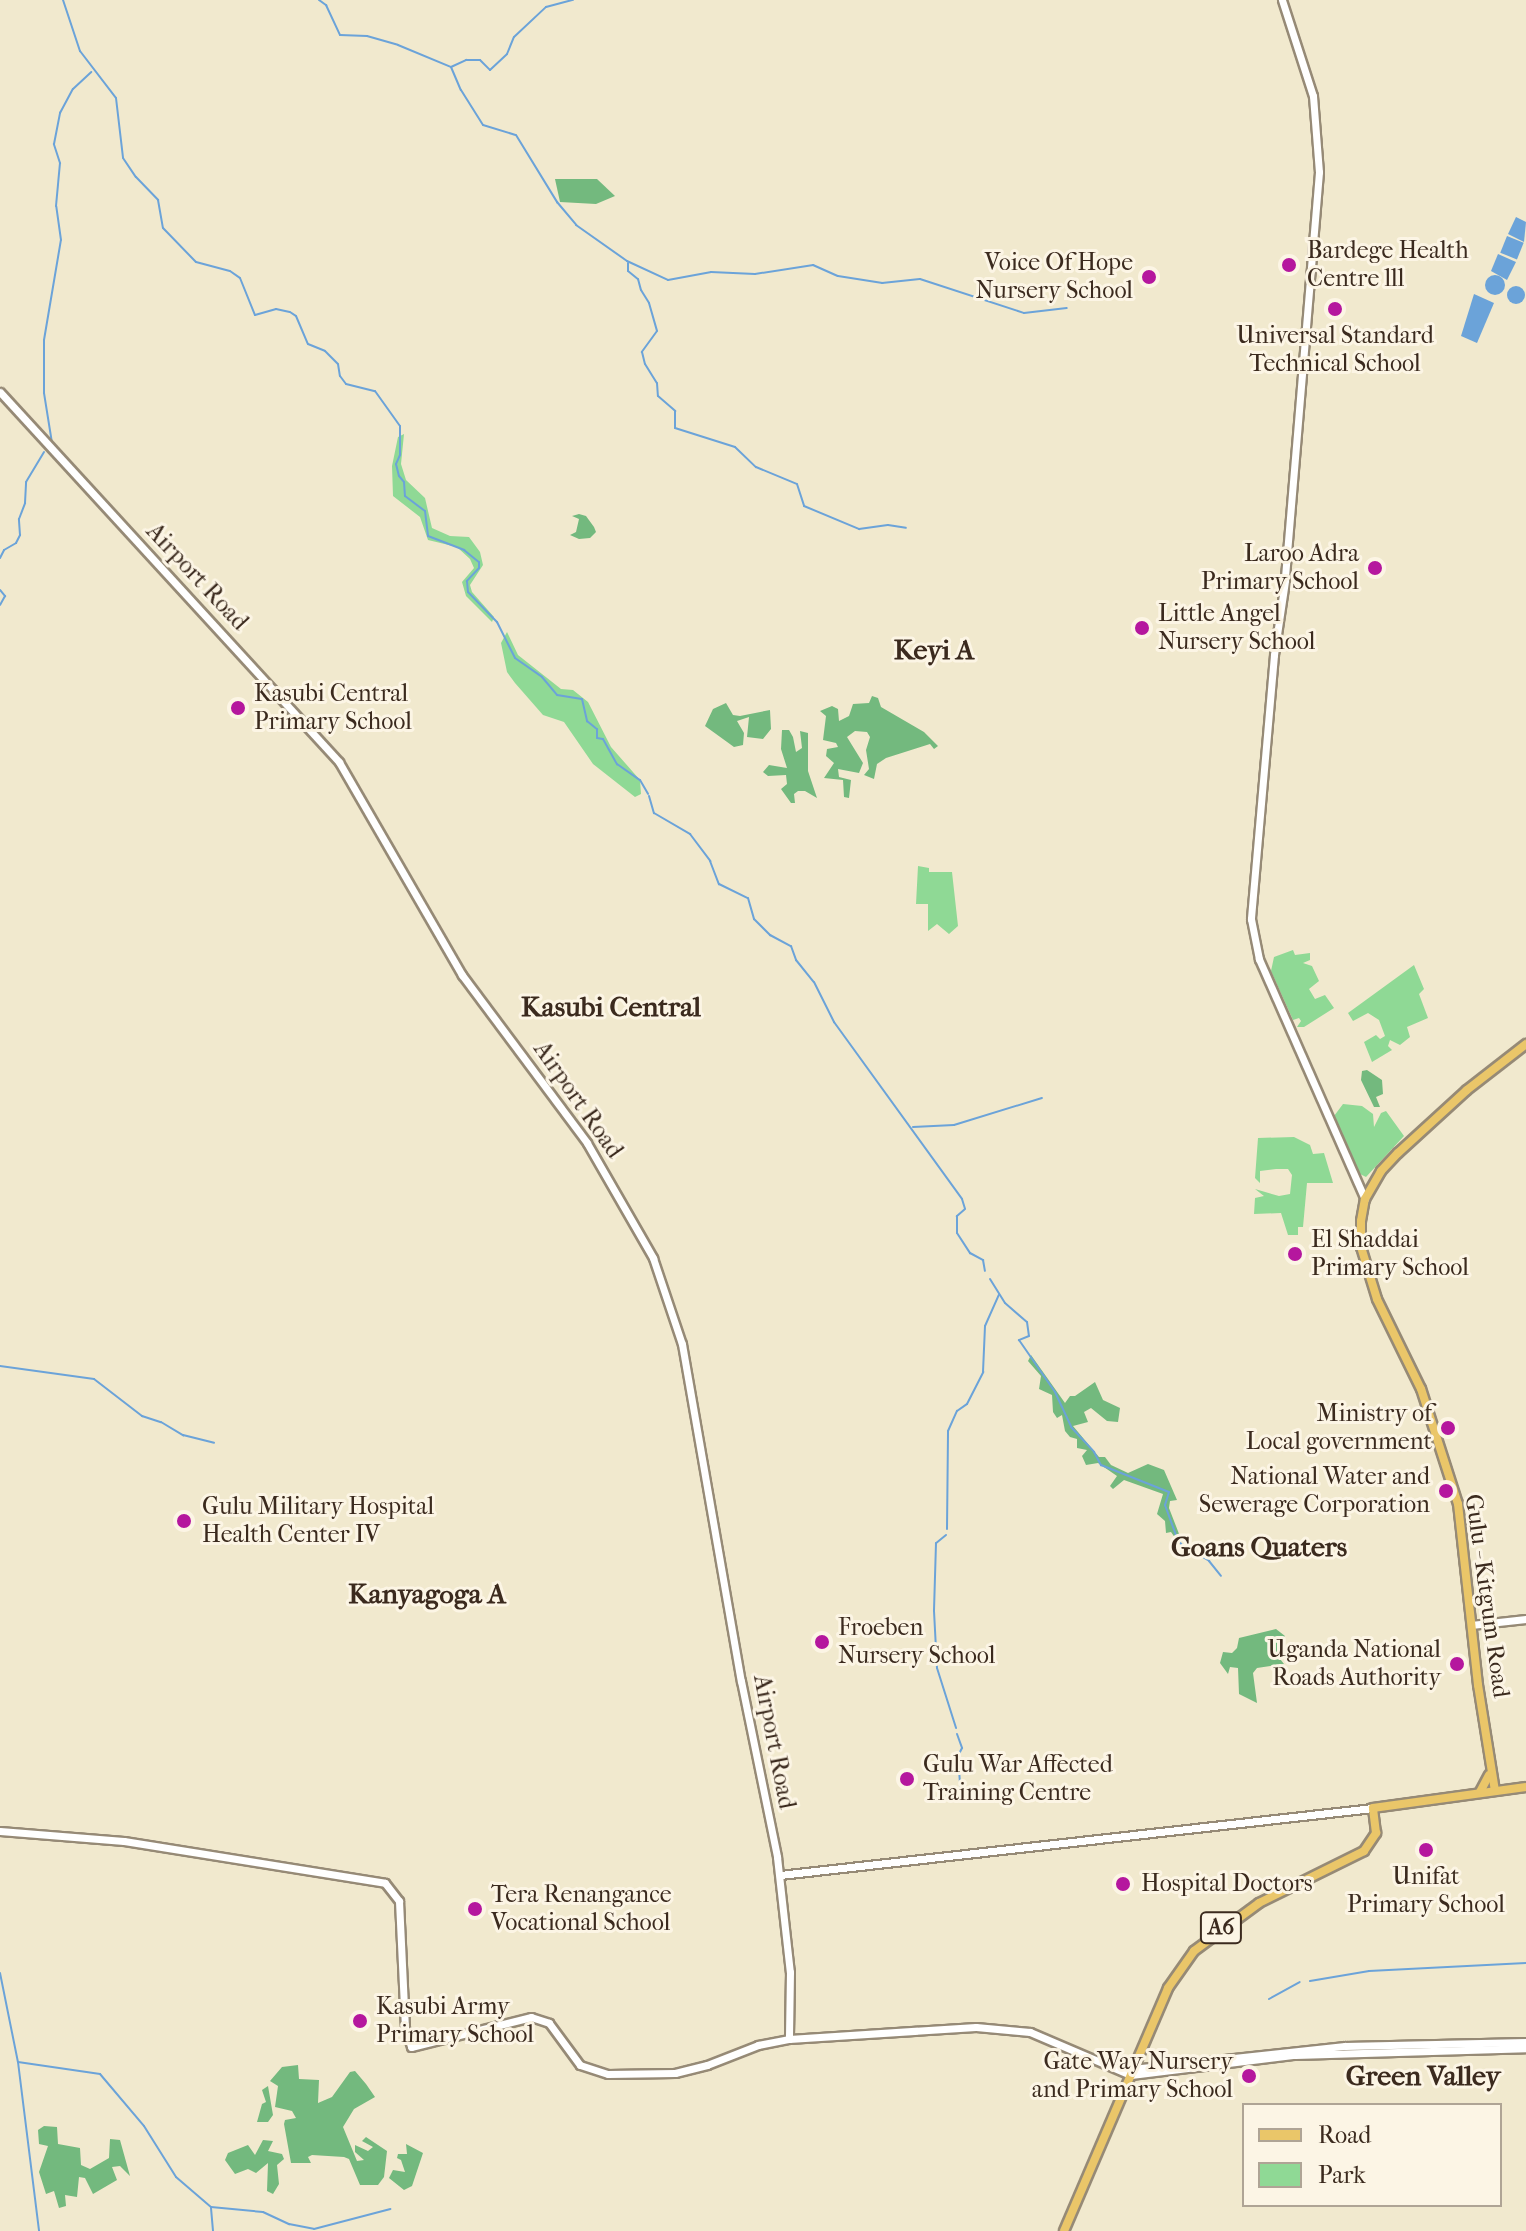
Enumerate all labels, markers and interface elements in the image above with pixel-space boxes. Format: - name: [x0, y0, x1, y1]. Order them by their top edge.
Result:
- place label: Bardege Health Centre lll: [1307, 237, 1469, 293]
- place label: Voice Of Hope Nursery School: [976, 249, 1133, 305]
- marker: Bardege Health Centre lll: [1278, 254, 1300, 276]
- marker: Voice Of Hope Nursery School: [1140, 268, 1158, 286]
- marker: Universal Standard Technical School: [1326, 300, 1344, 318]
- place label: Universal Standard Technical School: [1236, 322, 1434, 378]
- street label: Airport Road: [140, 517, 254, 637]
- place label: Laroo Adra Primary School: [1201, 540, 1359, 596]
- marker: Laroo Adra Primary School: [1366, 559, 1384, 577]
- place label: Little Angel Nursery School: [1158, 600, 1315, 656]
- marker: Little Angel Nursery School: [1133, 619, 1151, 637]
- district label: Keyi A: [894, 633, 974, 667]
- place label: Kasubi Central Primary School: [254, 680, 412, 736]
- marker: Kasubi Central Primary School: [229, 699, 247, 717]
- district label: Kasubi Central: [521, 990, 701, 1024]
- street label: Airport Road: [527, 1036, 629, 1164]
- place label: El Shaddai Primary School: [1311, 1226, 1469, 1282]
- marker: El Shaddai Primary School: [1286, 1245, 1304, 1263]
- place label: Ministry of Local government: [1246, 1400, 1432, 1456]
- marker: Ministry of Local government: [1439, 1419, 1457, 1437]
- place label: National Water and Sewerage Corporation: [1199, 1463, 1430, 1519]
- marker: National Water and Sewerage Corporation: [1437, 1482, 1455, 1500]
- street label: Gulu - Kitgum Road: [1458, 1492, 1516, 1700]
- place label: Gulu Military Hospital Health Center IV: [202, 1493, 434, 1549]
- marker: Gulu Military Hospital Health Center IV: [173, 1510, 195, 1532]
- district label: Goans Quaters: [1171, 1530, 1347, 1564]
- district label: Kanyagoga A: [348, 1577, 506, 1611]
- place label: Froeben Nursery School: [838, 1614, 995, 1670]
- marker: Froeben Nursery School: [813, 1633, 831, 1651]
- place label: Uganda National Roads Authority: [1267, 1636, 1441, 1692]
- marker: Uganda National Roads Authority: [1448, 1655, 1466, 1673]
- street label: Airport Road: [747, 1673, 801, 1811]
- place label: Gulu War Affected Training Centre: [923, 1751, 1113, 1807]
- marker: Gulu War Affected Training Centre: [898, 1770, 916, 1788]
- marker: Unifat Primary School: [1417, 1841, 1435, 1859]
- place label: Unifat Primary School: [1347, 1863, 1505, 1919]
- place label: Hospital Doctors: [1141, 1870, 1313, 1898]
- marker: Hospital Doctors: [1112, 1873, 1134, 1895]
- place label: Tera Renangance Vocational School: [491, 1881, 672, 1937]
- marker: Tera Renangance Vocational School: [466, 1900, 484, 1918]
- road number: A6: [1199, 1910, 1243, 1946]
- place label: Kasubi Army Primary School: [376, 1993, 534, 2049]
- marker: Kasubi Army Primary School: [351, 2012, 369, 2030]
- place label: Gate Way Nursery and Primary School: [1032, 2048, 1233, 2104]
- district label: Green Valley: [1346, 2059, 1500, 2093]
- marker: Gate Way Nursery and Primary School: [1240, 2067, 1258, 2085]
- legend: [1242, 2103, 1502, 2207]
- text: Road: [1318, 2121, 1371, 2149]
- text: Park: [1318, 2161, 1366, 2189]

